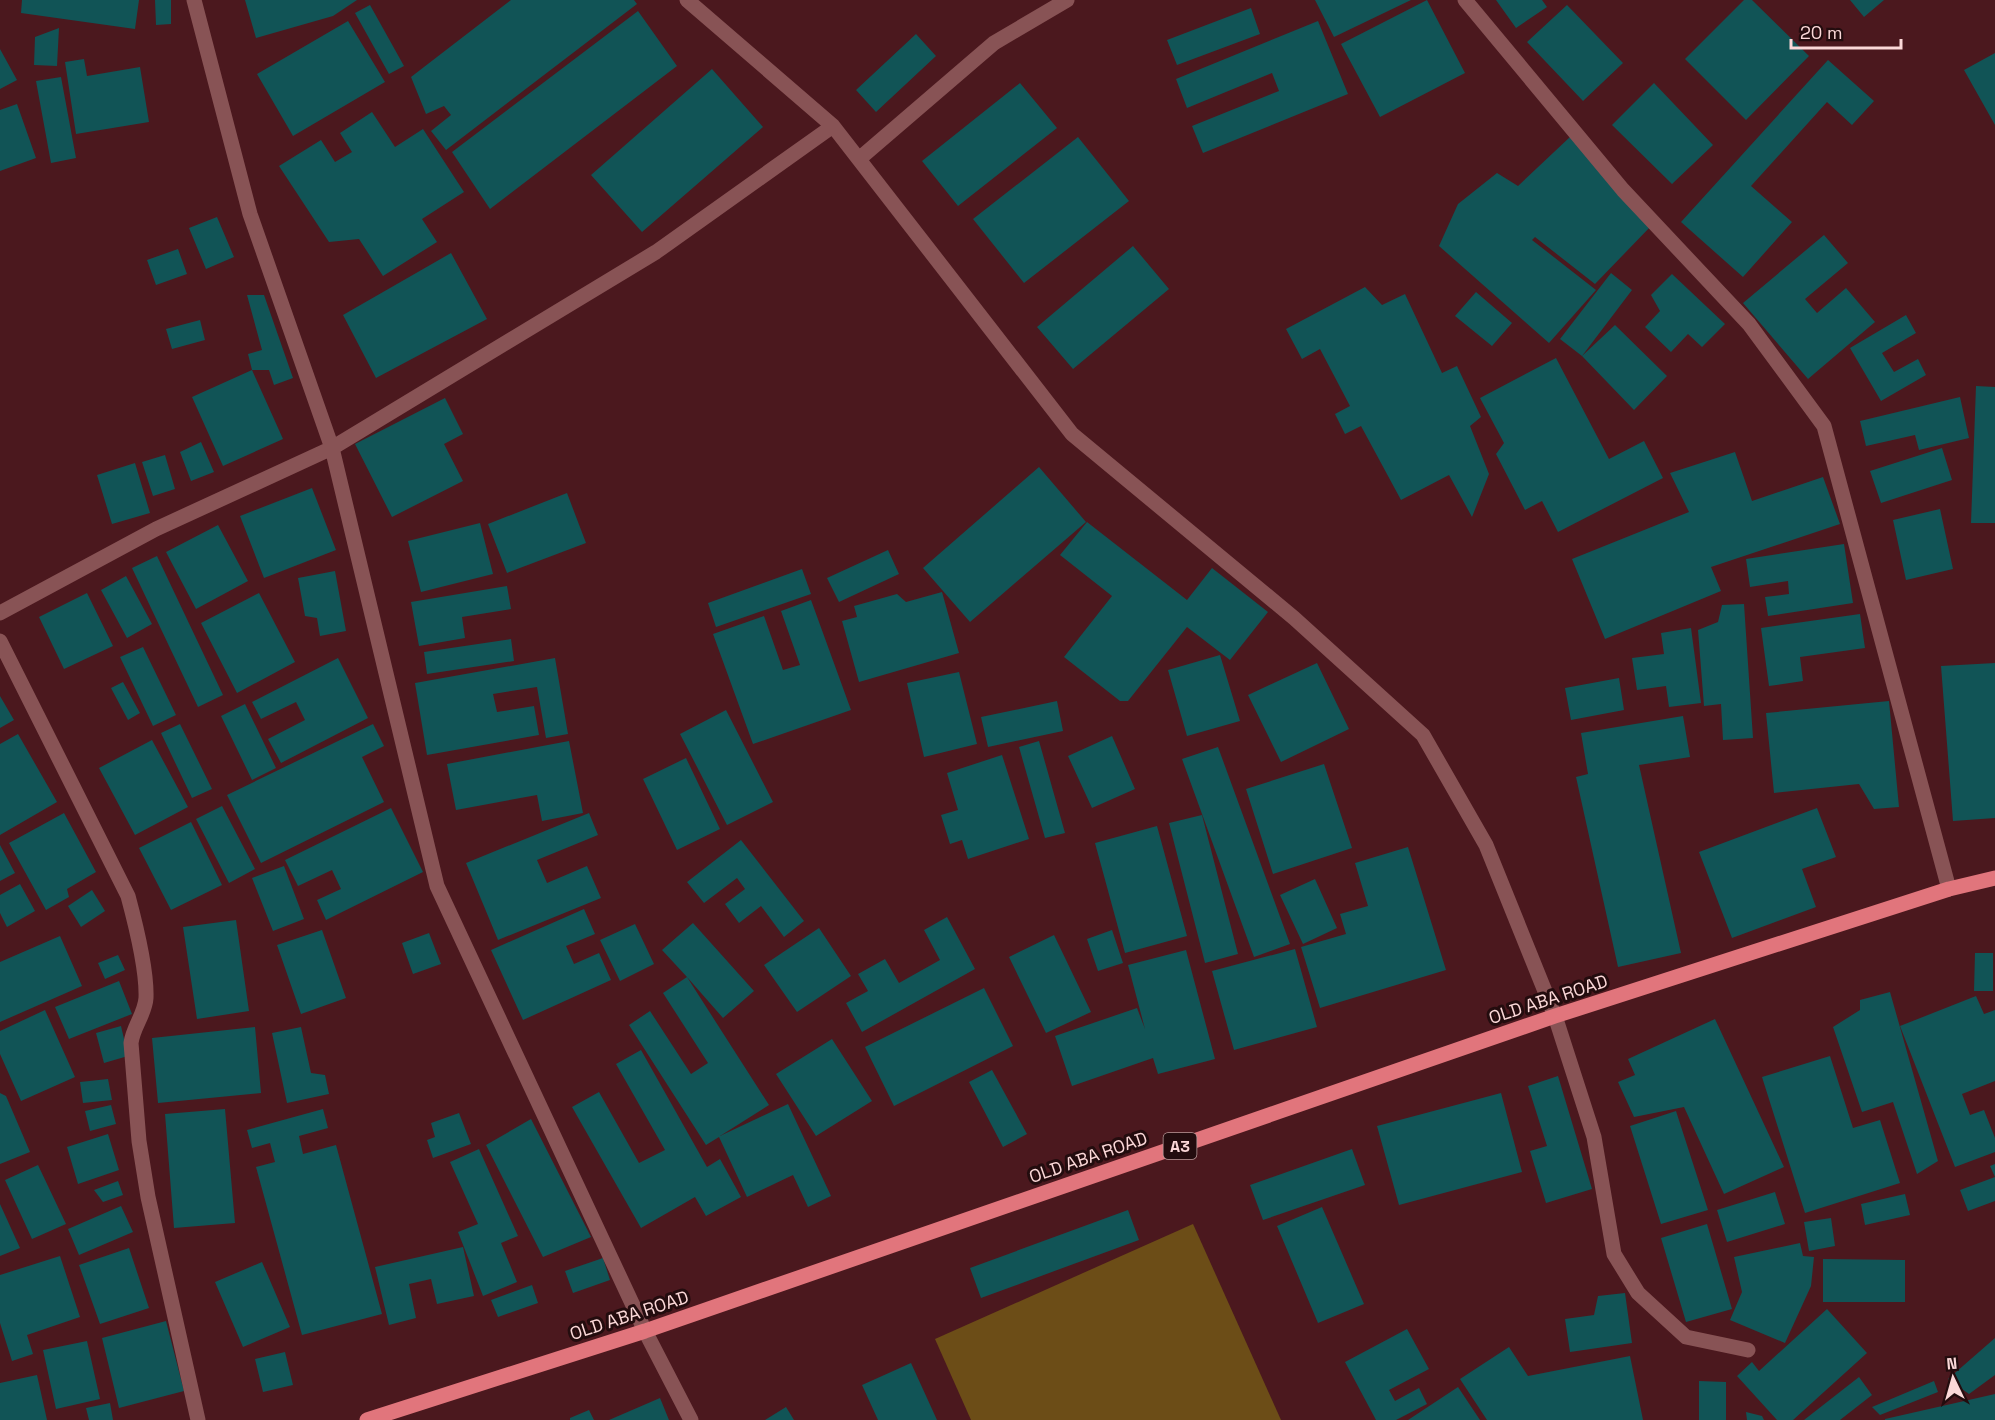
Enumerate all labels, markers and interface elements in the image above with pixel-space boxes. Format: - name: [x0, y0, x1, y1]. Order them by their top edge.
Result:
- scale bar: [1791, 12, 1900, 50]
- text: 20 m: [1800, 21, 1843, 44]
- street label: OLD ABA ROAD: [1486, 969, 1610, 1029]
- street label: OLD ABA ROAD: [1026, 1126, 1150, 1188]
- road number: A3: [1164, 1133, 1196, 1159]
- street label: OLD ABA ROAD: [567, 1285, 691, 1345]
- north arrow: [1923, 1348, 1983, 1408]
- text: N: [1945, 1353, 1958, 1374]

